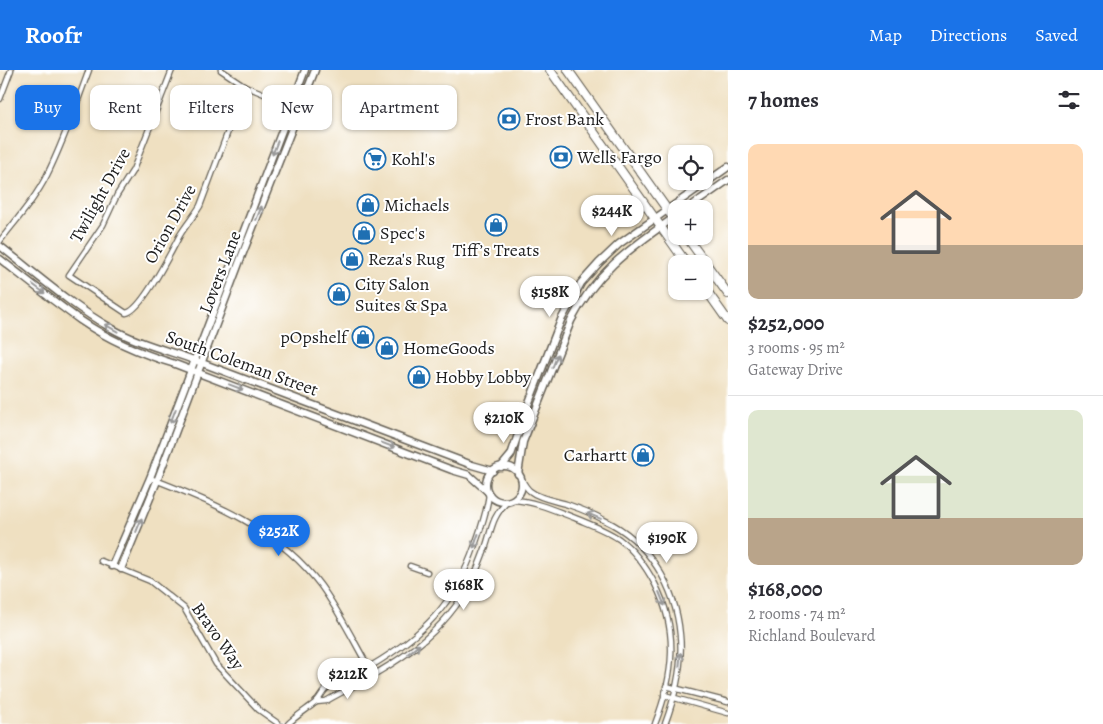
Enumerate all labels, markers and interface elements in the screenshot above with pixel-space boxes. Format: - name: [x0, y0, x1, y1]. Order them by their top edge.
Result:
- text: Roofr: [25, 19, 82, 51]
- text: Map: [869, 23, 902, 47]
- text: Directions: [930, 23, 1007, 47]
- text: Saved: [1035, 23, 1078, 47]
- chip: Buy: [15, 85, 80, 130]
- chip: Rent: [90, 85, 160, 130]
- chip: Filters: [170, 85, 252, 130]
- chip: New: [262, 85, 332, 130]
- chip: Apartment: [342, 85, 457, 130]
- text: 7 homes: [748, 86, 819, 114]
- icon: filters: [1055, 86, 1083, 114]
- bank icon: Frost Bank: [497, 107, 521, 131]
- place label: Frost Bank: [525, 107, 604, 131]
- one-way arrow: [270, 140, 279, 155]
- street label: Twilight Drive: [64, 143, 136, 247]
- bank icon: Wells Fargo: [549, 145, 573, 169]
- place label: Wells Fargo: [576, 145, 662, 169]
- map controls: [668, 145, 713, 300]
- button: locate: [668, 145, 713, 190]
- supermarket icon: Kohl's: [363, 147, 387, 171]
- place label: Kohl's: [391, 147, 435, 171]
- icon: home: [871, 177, 961, 267]
- street label: Orion Drive: [138, 180, 202, 268]
- shop icon: Michaels: [356, 193, 380, 217]
- place label: Michaels: [384, 193, 449, 217]
- pin: $244K: [577, 194, 647, 237]
- text: $244K: [592, 200, 632, 222]
- button: +: [668, 200, 713, 245]
- one-way arrow: [255, 206, 264, 221]
- shop icon: Tiff’s Treats: [484, 213, 508, 237]
- shop icon: Spec's: [352, 221, 376, 245]
- place label: Spec's: [380, 221, 425, 245]
- street label: Lovers Lane: [193, 227, 247, 317]
- place label: Tiff’s Treats: [453, 238, 539, 262]
- shop icon: Reza's Rug: [340, 247, 364, 271]
- place label: Reza's Rug: [368, 247, 445, 271]
- button: −: [668, 255, 713, 300]
- place label: City Salon Suites & Spa: [355, 272, 448, 317]
- pin: $158K: [515, 276, 585, 318]
- text: $158K: [531, 281, 569, 303]
- shop icon: City Salon Suites & Spa: [327, 282, 351, 306]
- one-way arrow: [32, 284, 46, 294]
- text: $252,000: [748, 309, 824, 337]
- one-way arrow: [104, 323, 119, 332]
- street label: South Coleman Street: [163, 324, 322, 402]
- place label: pOpshelf: [280, 325, 350, 349]
- shop icon: pOpshelf: [351, 325, 375, 349]
- shop icon: HomeGoods: [375, 336, 399, 360]
- place label: HomeGoods: [403, 336, 495, 360]
- text: 3 rooms · 95 m²: [748, 337, 845, 359]
- one-way arrow: [552, 354, 561, 369]
- text: Gateway Drive: [748, 359, 843, 381]
- shop icon: Hobby Lobby: [407, 365, 431, 389]
- place label: Hobby Lobby: [435, 365, 532, 389]
- one-way arrow: [227, 383, 243, 392]
- pin: $210K: [469, 402, 539, 444]
- one-way arrow: [168, 407, 177, 423]
- text: $210K: [484, 407, 524, 429]
- one-way arrow: [379, 441, 395, 450]
- icon: home: [871, 442, 961, 532]
- place label: Carhartt: [564, 443, 627, 467]
- shop icon: Carhartt: [631, 443, 655, 467]
- one-way arrow: [587, 510, 602, 520]
- pin: $252K: [244, 514, 314, 557]
- one-way arrow: [135, 518, 144, 533]
- text: $252K: [259, 520, 299, 542]
- pin: $190K: [632, 522, 702, 564]
- text: $190K: [647, 527, 687, 549]
- one-way arrow: [471, 533, 480, 549]
- pin: $168K: [429, 568, 499, 611]
- text: $168K: [445, 574, 483, 596]
- text: $168,000: [748, 575, 823, 603]
- one-way arrow: [657, 591, 667, 606]
- street label: Bravo Way: [186, 598, 250, 675]
- text: 2 rooms · 74 m²: [748, 603, 846, 625]
- text: Richland Boulevard: [748, 625, 875, 647]
- one-way arrow: [407, 644, 420, 655]
- one-way arrow: [675, 652, 684, 668]
- pin: $212K: [313, 658, 383, 700]
- text: $212K: [328, 663, 368, 685]

